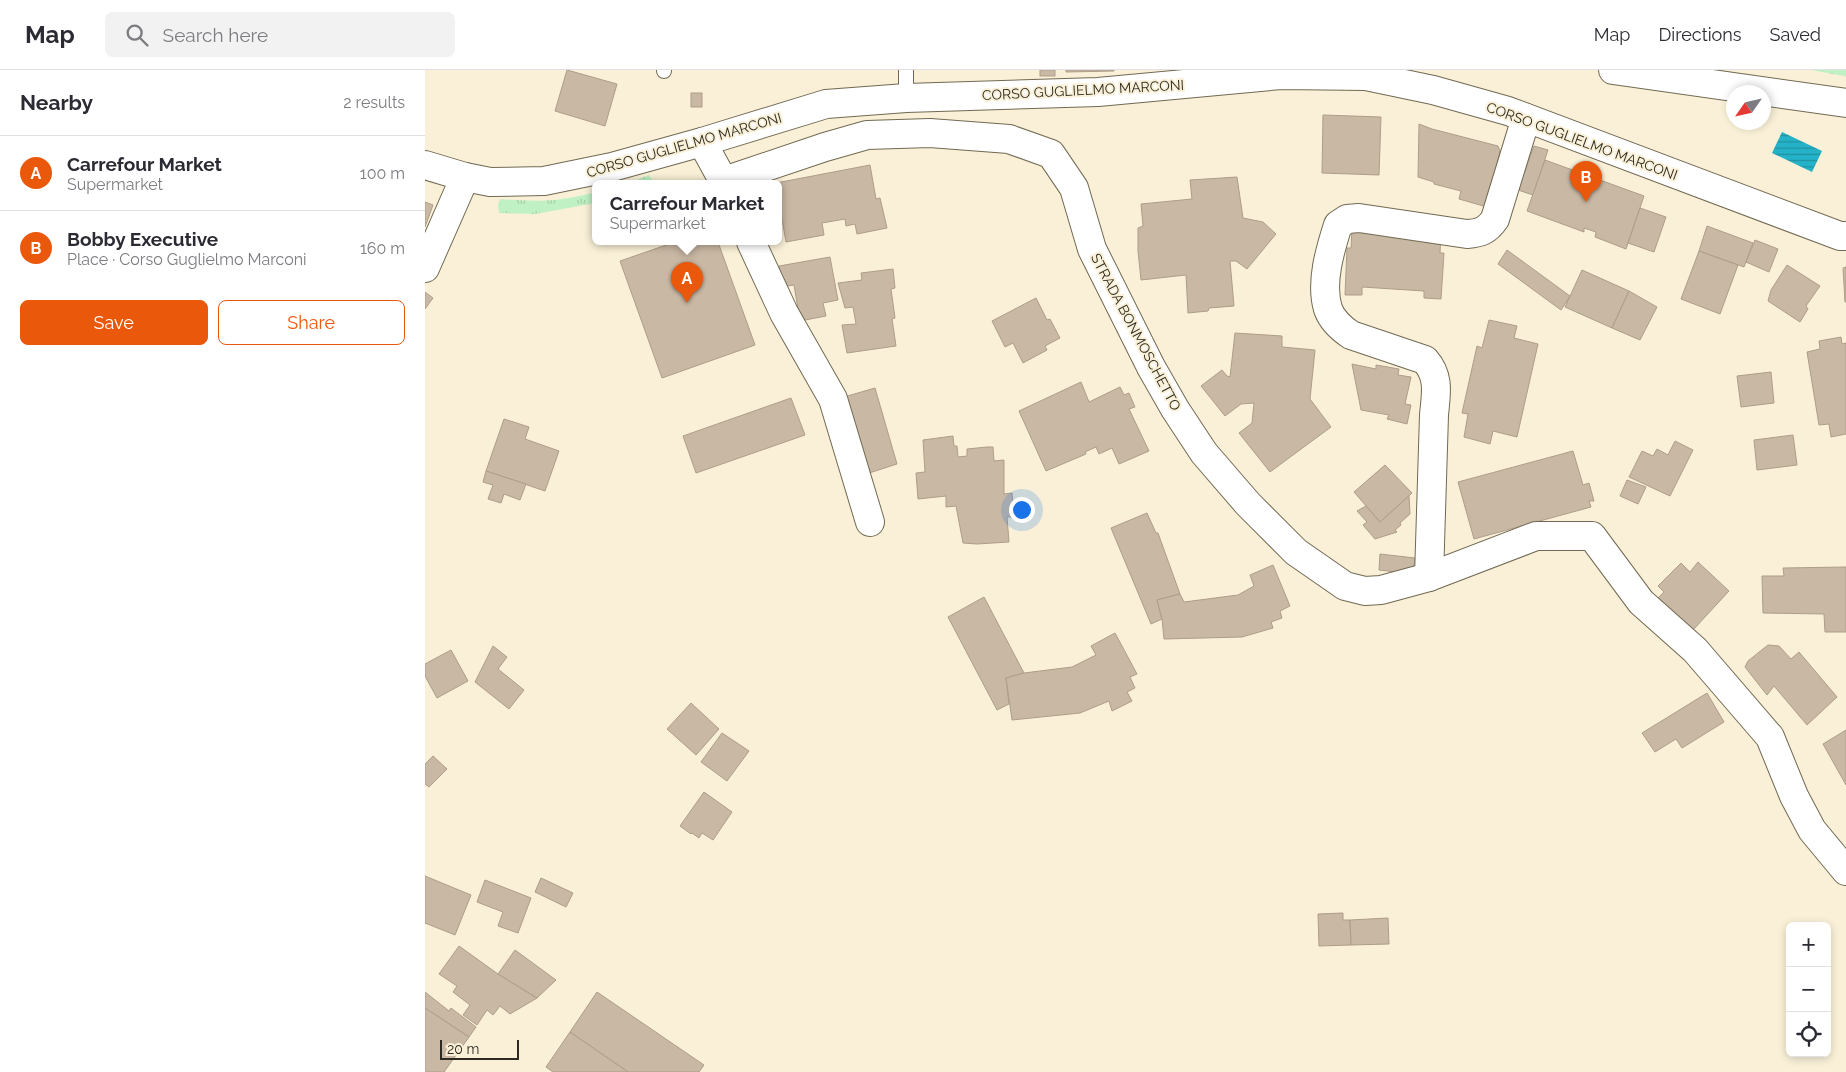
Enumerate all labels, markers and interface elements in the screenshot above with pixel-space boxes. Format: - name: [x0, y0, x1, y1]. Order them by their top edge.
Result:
- search box: [105, 12, 455, 57]
- text: Map: [25, 20, 75, 49]
- icon: search: [123, 21, 151, 49]
- text: Search here: [163, 24, 268, 46]
- text: Map: [1594, 24, 1630, 45]
- text: Directions: [1658, 24, 1742, 45]
- text: Saved: [1770, 24, 1821, 45]
- street label: CORSO GUGLIELMO MARCONI: [982, 77, 1184, 103]
- north arrow: [1726, 85, 1771, 130]
- text: Nearby: [20, 90, 93, 115]
- text: 2 results: [343, 93, 405, 112]
- street label: CORSO GUGLIELMO MARCONI: [1484, 99, 1680, 183]
- street label: CORSO GUGLIELMO MARCONI: [585, 109, 783, 181]
- text: Carrefour Market: [67, 153, 222, 175]
- pin: B: [1570, 161, 1602, 202]
- text: A: [31, 164, 41, 183]
- text: 100 m: [360, 164, 405, 183]
- text: Supermarket: [67, 175, 163, 194]
- popup: [592, 180, 782, 245]
- text: Carrefour Market: [610, 192, 764, 214]
- text: Supermarket: [610, 214, 706, 233]
- text: Bobby Executive: [67, 228, 218, 250]
- text: B: [31, 239, 41, 258]
- text: 160 m: [360, 239, 405, 258]
- text: Place · Corso Guglielmo Marconi: [67, 250, 307, 269]
- street label: STRADA BONMOSCHETTO: [1088, 251, 1184, 413]
- pin: A: [671, 262, 703, 303]
- button: Save: [20, 300, 208, 345]
- button: Share: [218, 300, 405, 345]
- your location: [1009, 497, 1035, 523]
- map controls: [1786, 922, 1831, 1057]
- button: +: [1786, 922, 1831, 967]
- button: −: [1786, 967, 1831, 1012]
- button: locate: [1786, 1012, 1831, 1057]
- scale bar: [440, 1037, 519, 1060]
- text: 20 m: [447, 1041, 479, 1057]

